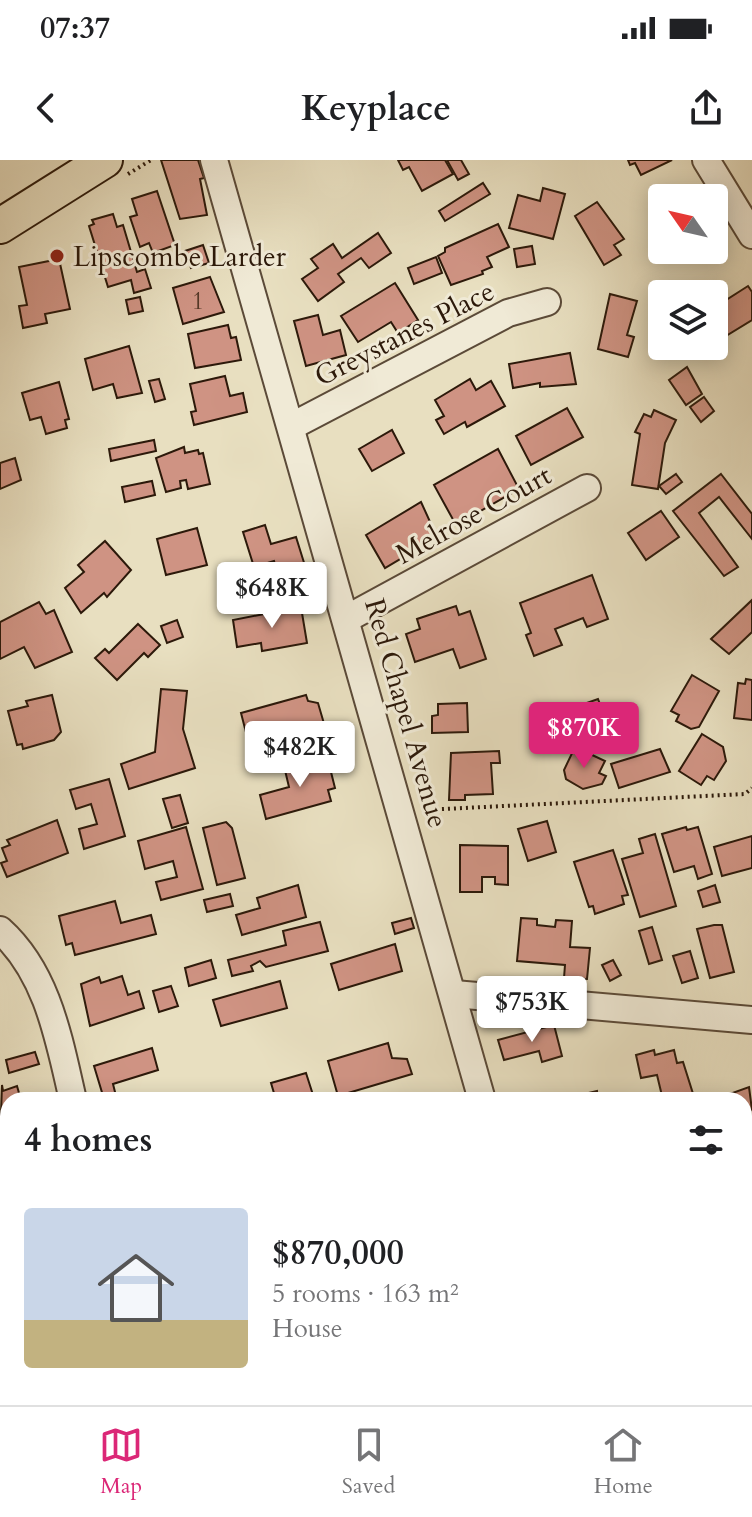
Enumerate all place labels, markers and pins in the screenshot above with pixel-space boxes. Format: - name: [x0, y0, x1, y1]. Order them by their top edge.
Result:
- place label: Lipscombe Larder: [73, 238, 287, 276]
- marker: Lipscombe Larder: [48, 247, 66, 265]
- pin: $648K: [216, 562, 328, 630]
- pin: $870K: [528, 702, 640, 770]
- pin: $482K: [244, 721, 356, 789]
- pin: $753K: [476, 976, 588, 1044]

